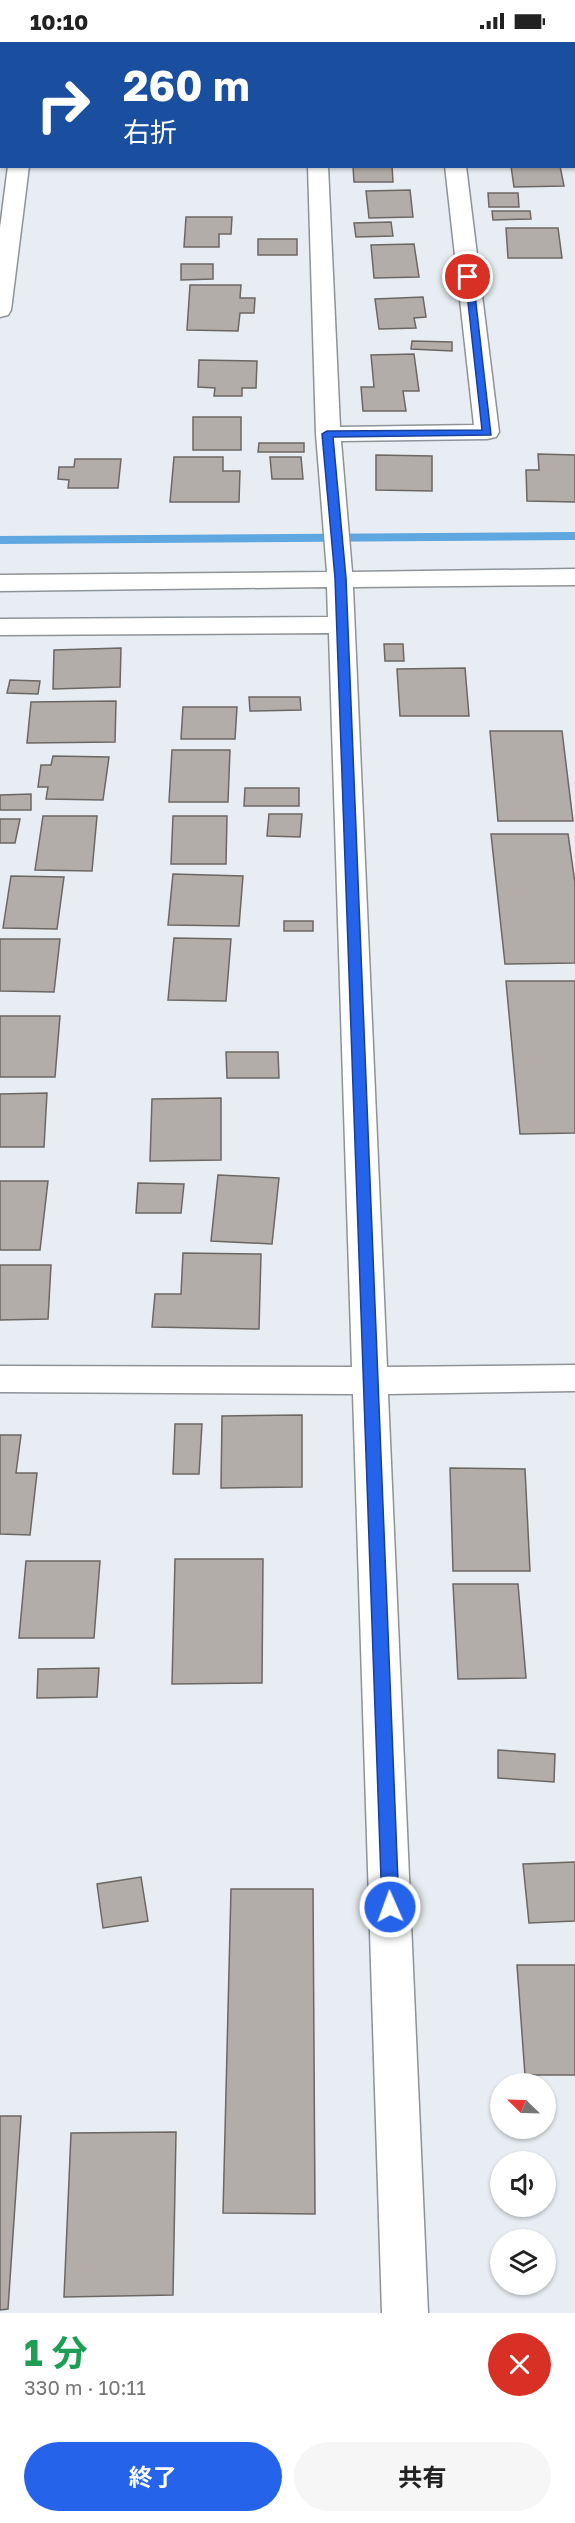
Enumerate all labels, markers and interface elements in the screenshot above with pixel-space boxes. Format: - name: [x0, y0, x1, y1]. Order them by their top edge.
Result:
- text: 10:10: [30, 8, 88, 35]
- text: 260 m: [123, 60, 250, 110]
- icon: right: [24, 66, 102, 144]
- text: 右折: [123, 116, 177, 148]
- pin: [442, 251, 493, 302]
- icon: arrive: [451, 260, 484, 293]
- position arrow: [358, 1875, 422, 1939]
- north arrow: [490, 2073, 556, 2139]
- map controls: [490, 2073, 556, 2295]
- button: sound: [490, 2151, 556, 2217]
- button: layers: [490, 2229, 556, 2295]
- text: 1 分: [24, 2331, 88, 2374]
- button: close: [488, 2333, 551, 2396]
- text: 330 m · 10:11: [24, 2375, 146, 2399]
- button: 終了: [24, 2442, 282, 2511]
- button: 共有: [294, 2442, 551, 2511]

